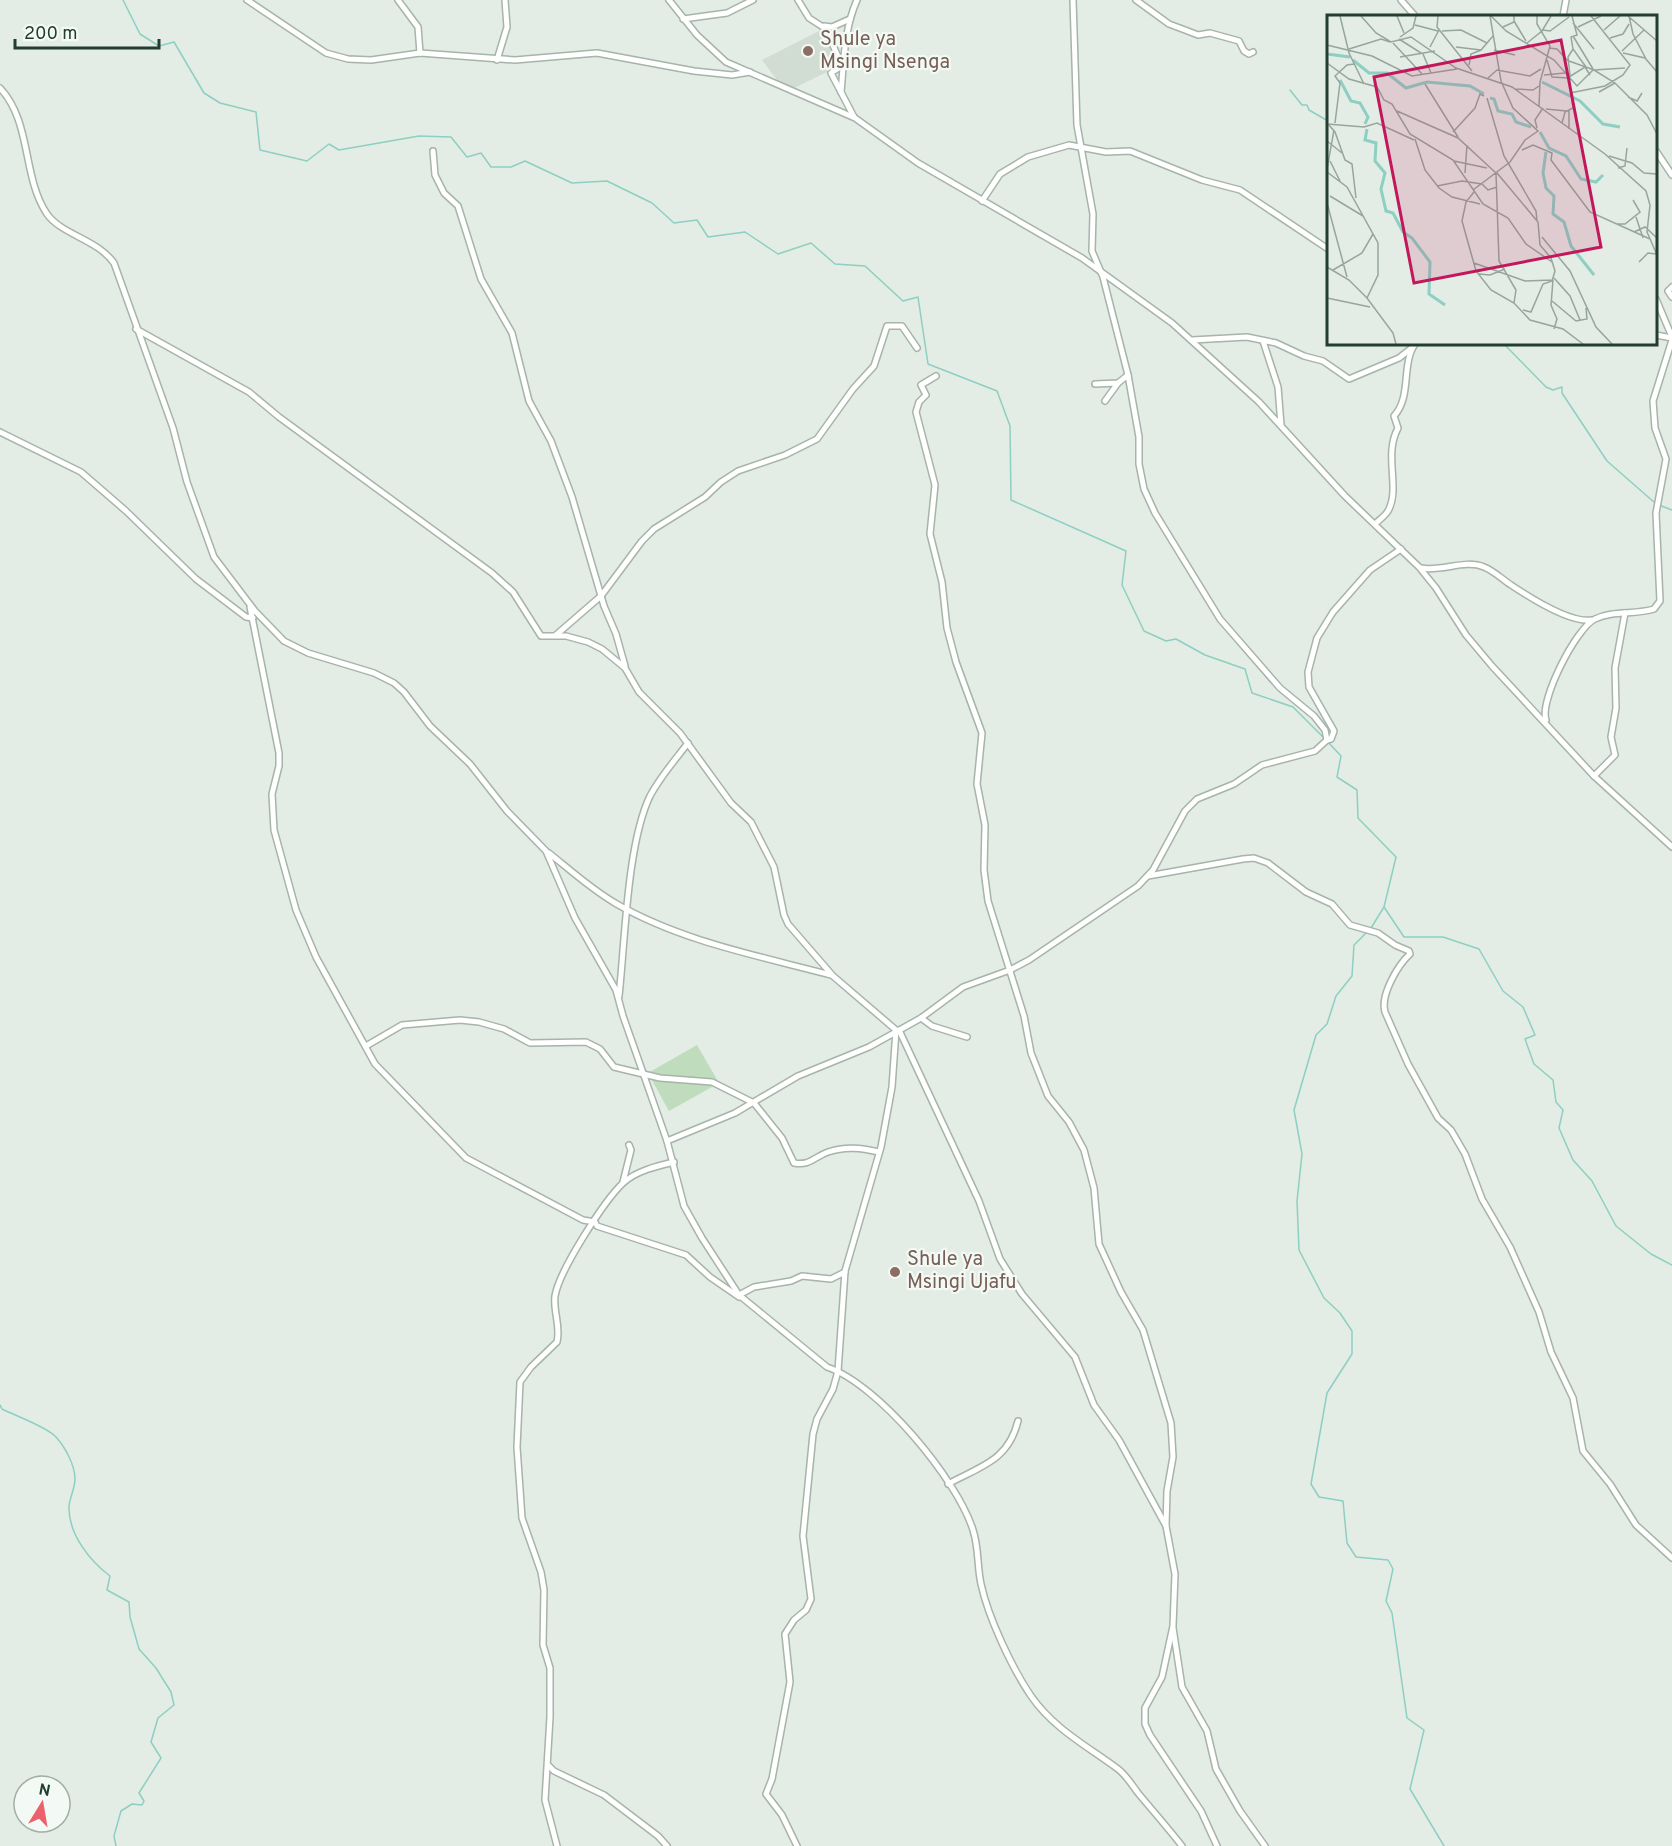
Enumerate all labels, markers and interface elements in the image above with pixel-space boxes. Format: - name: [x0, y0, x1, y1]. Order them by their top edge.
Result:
- scale bar: [15, 12, 159, 50]
- inset map: [1327, 15, 1657, 345]
- text: 200 m: [24, 23, 77, 46]
- place label: Shule ya Msingi Nsenga: [820, 27, 950, 76]
- marker: Shule ya Msingi Nsenga: [801, 44, 815, 58]
- place label: Shule ya Msingi Ujafu: [907, 1247, 1017, 1296]
- marker: Shule ya Msingi Ujafu: [888, 1265, 902, 1279]
- north arrow: [12, 1774, 72, 1834]
- text: N: [37, 1780, 52, 1802]

